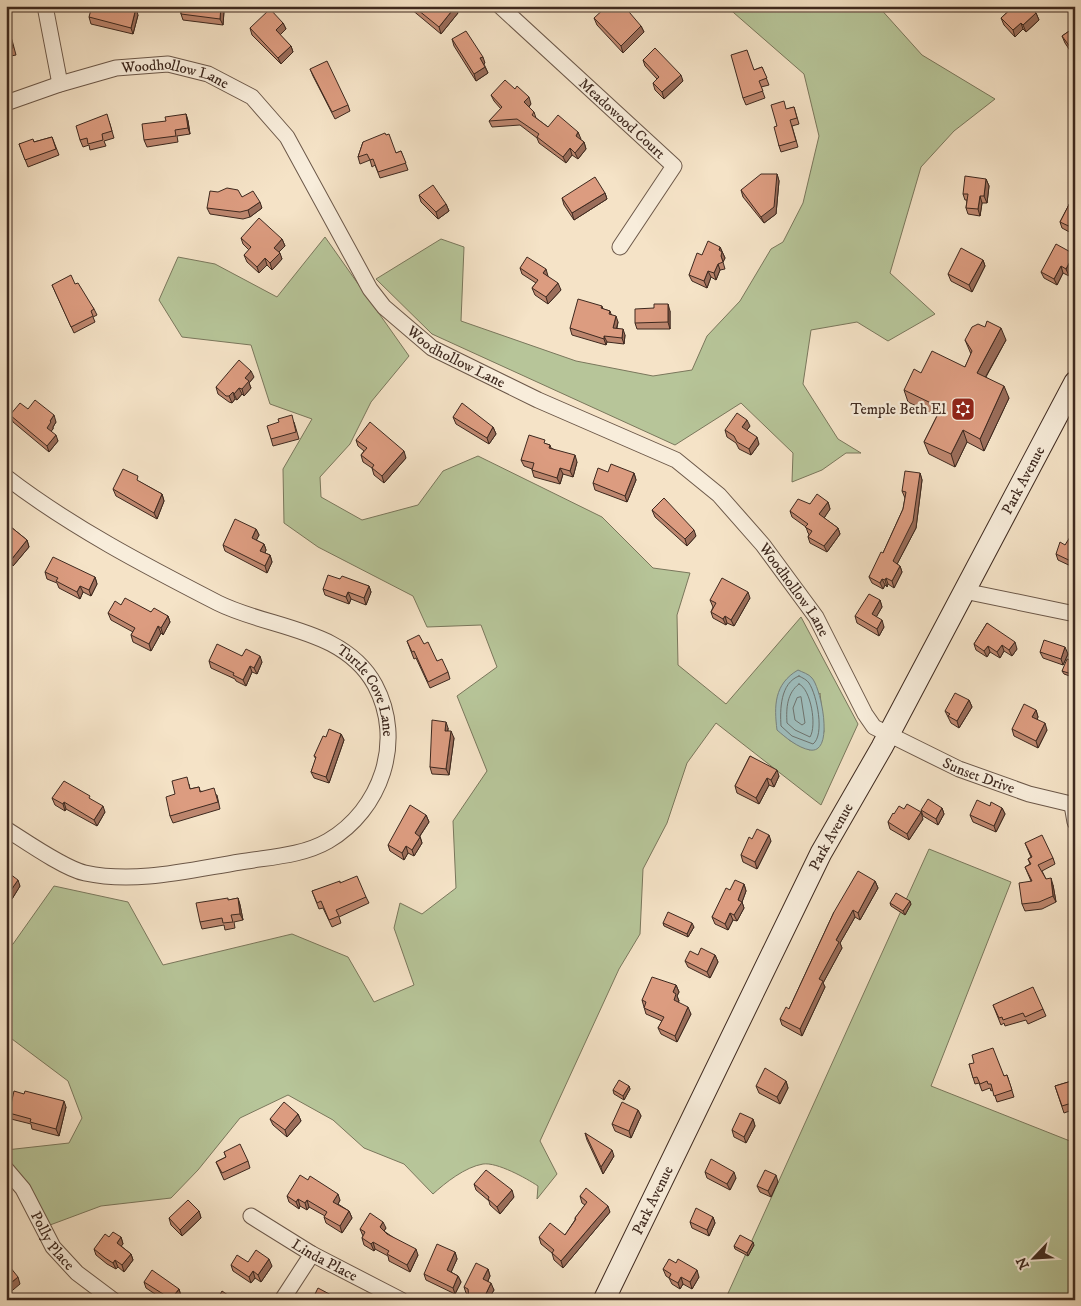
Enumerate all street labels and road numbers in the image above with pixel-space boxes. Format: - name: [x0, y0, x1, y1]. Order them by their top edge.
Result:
- street label: Woodhollow Lane: [120, 55, 232, 93]
- street label: Meadowood Court: [575, 74, 669, 163]
- street label: Woodhollow Lane: [402, 321, 508, 392]
- street label: Park Avenue: [998, 443, 1049, 518]
- street label: Woodhollow Lane: [754, 538, 833, 640]
- street label: Turtle Cove Lane: [333, 640, 397, 737]
- street label: Sunset Drive: [939, 753, 1017, 798]
- street label: Park Avenue: [805, 800, 858, 874]
- street label: Park Avenue: [628, 1163, 678, 1238]
- street label: Polly Place: [26, 1208, 79, 1274]
- street label: Linda Place: [288, 1235, 361, 1286]

